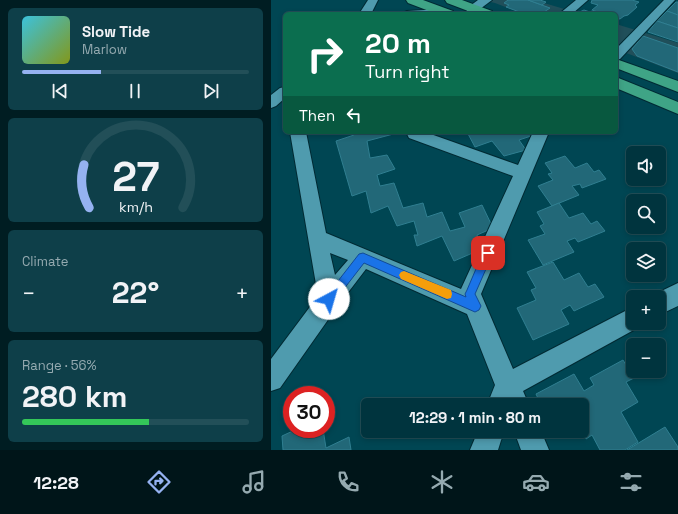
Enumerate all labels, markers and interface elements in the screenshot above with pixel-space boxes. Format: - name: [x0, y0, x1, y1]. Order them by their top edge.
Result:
- text: Slow Tide: [82, 22, 150, 41]
- text: 20 m: [365, 25, 431, 61]
- icon: right: [299, 28, 351, 80]
- text: Marlow: [82, 41, 127, 58]
- text: Turn right: [365, 60, 449, 83]
- icon: previous: [49, 80, 71, 102]
- icon: pause: [124, 80, 146, 102]
- icon: next: [200, 80, 222, 102]
- icon: left: [343, 104, 365, 126]
- text: Then: [299, 106, 335, 125]
- map controls: [626, 146, 666, 378]
- button: sound: [626, 146, 666, 186]
- text: 27: [112, 150, 159, 203]
- button: search: [626, 194, 666, 234]
- text: km/h: [118, 198, 153, 216]
- pin: [471, 236, 505, 270]
- icon: arrive: [477, 242, 499, 264]
- button: layers: [626, 242, 666, 282]
- text: Climate: [22, 253, 68, 270]
- text: 22°: [112, 273, 159, 312]
- position arrow: [308, 278, 350, 320]
- text: −: [22, 279, 36, 307]
- text: +: [235, 279, 249, 307]
- button: +: [626, 290, 666, 330]
- button: −: [626, 338, 666, 378]
- text: Range · 56%: [22, 357, 97, 374]
- text: 280 km: [22, 377, 127, 416]
- speed limit sign: 30: [283, 386, 335, 438]
- text: 12:29 · 1 min · 80 m: [409, 408, 541, 427]
- icon: directions: [145, 468, 173, 496]
- icon: music: [240, 468, 268, 496]
- icon: phone: [334, 468, 362, 496]
- icon: climate: [428, 468, 456, 496]
- icon: car: [522, 468, 550, 496]
- icon: filters: [617, 468, 645, 496]
- text: 12:28: [33, 471, 79, 494]

